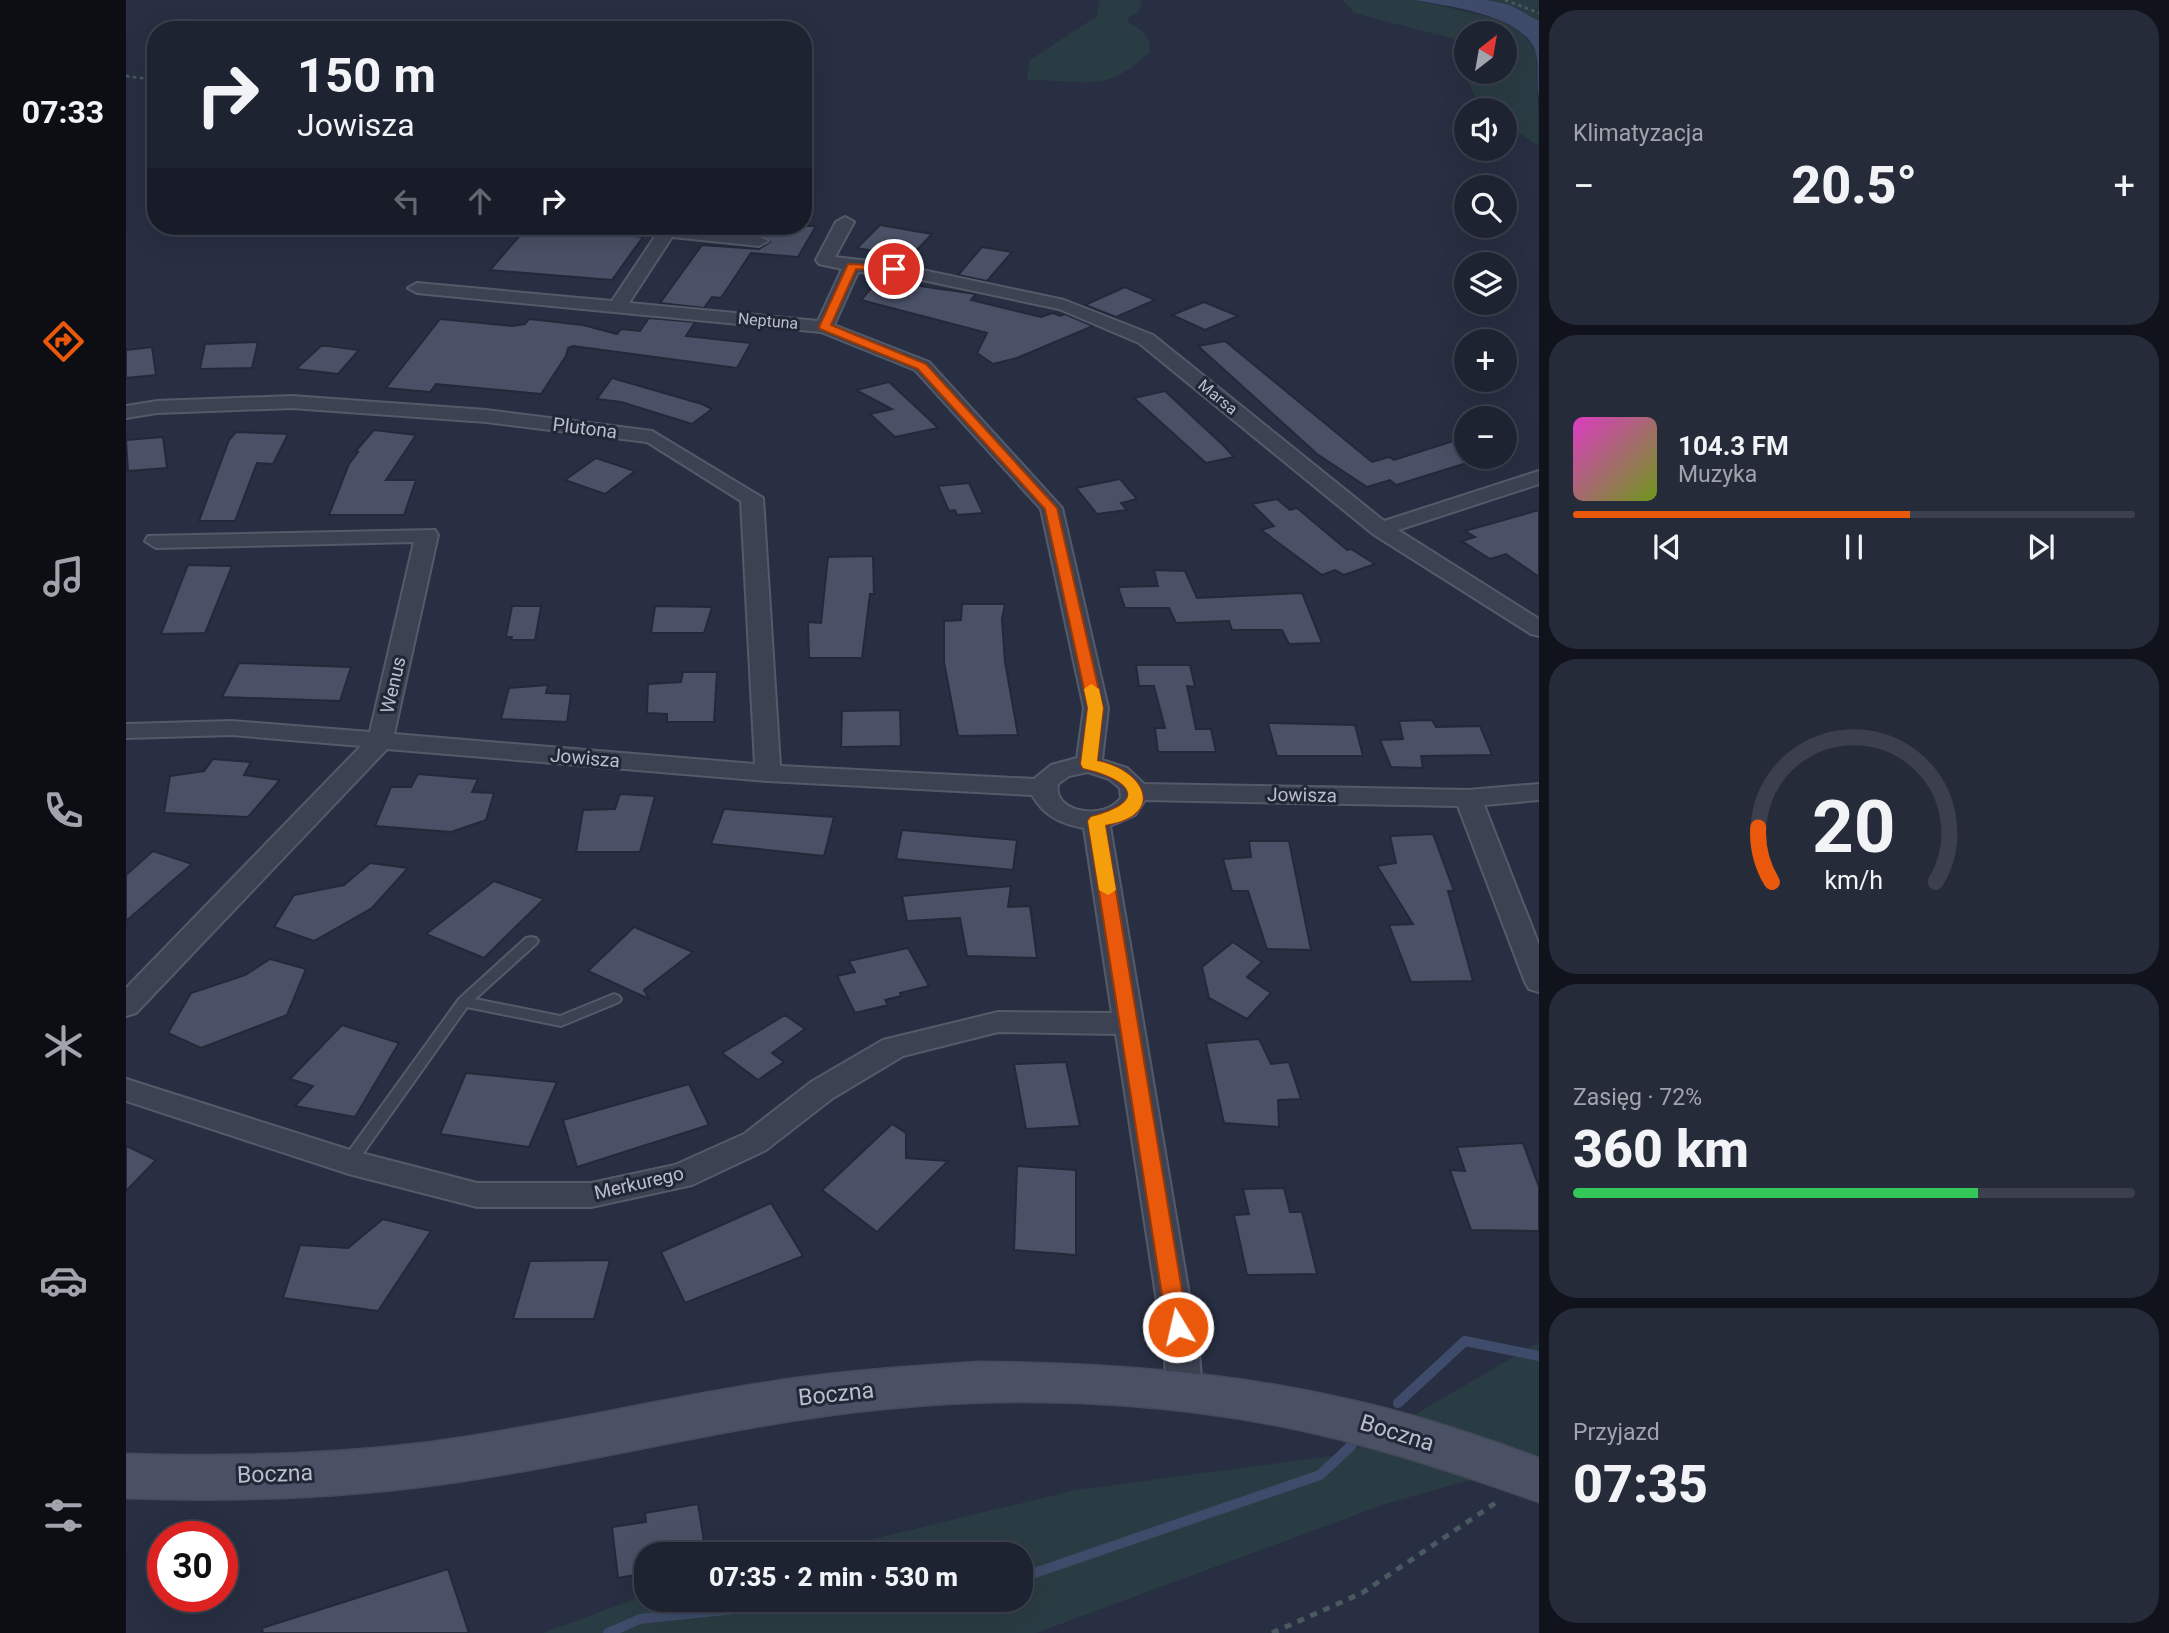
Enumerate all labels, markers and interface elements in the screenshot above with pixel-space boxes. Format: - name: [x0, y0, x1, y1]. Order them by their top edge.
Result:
- north arrow: [1454, 21, 1517, 84]
- map controls: [1454, 21, 1517, 469]
- text: 150 m: [297, 47, 436, 104]
- icon: right: [182, 49, 273, 140]
- text: 07:33: [22, 93, 104, 131]
- button: sound: [1454, 98, 1517, 161]
- text: Jowisza: [297, 106, 415, 144]
- text: Klimatyzacja: [1573, 120, 1704, 147]
- text: 20.5°: [1791, 155, 1917, 216]
- text: −: [1573, 164, 1595, 208]
- text: +: [2113, 164, 2135, 208]
- button: search: [1454, 175, 1517, 238]
- icon: left: [388, 182, 426, 220]
- icon: ahead: [461, 182, 499, 220]
- icon: right: [534, 182, 572, 220]
- pin: [864, 239, 924, 299]
- icon: arrive: [875, 250, 913, 288]
- button: layers: [1454, 252, 1517, 315]
- street label: Neptuna: [737, 309, 799, 333]
- icon: directions: [39, 317, 88, 366]
- button: +: [1454, 329, 1517, 392]
- street label: Marsa: [1195, 375, 1241, 419]
- button: −: [1454, 406, 1517, 469]
- street label: Plutona: [551, 413, 619, 443]
- text: 104.3 FM: [1678, 431, 1789, 461]
- text: Muzyka: [1678, 461, 1757, 488]
- icon: previous: [1648, 528, 1686, 566]
- icon: pause: [1835, 528, 1873, 566]
- icon: next: [2022, 528, 2060, 566]
- icon: music: [39, 552, 88, 601]
- street label: Wenus: [375, 654, 411, 716]
- street label: Jowisza: [549, 744, 621, 772]
- street label: Jowisza: [1267, 783, 1337, 807]
- text: 20: [1812, 785, 1896, 871]
- icon: phone: [39, 786, 88, 835]
- text: km/h: [1825, 866, 1883, 895]
- icon: climate: [39, 1021, 88, 1070]
- text: Zasięg · 72%: [1573, 1084, 1702, 1111]
- text: 360 km: [1573, 1119, 1749, 1180]
- street label: Merkurego: [592, 1162, 686, 1204]
- icon: car: [39, 1256, 88, 1305]
- position arrow: [1141, 1290, 1215, 1364]
- street label: Boczna: [797, 1377, 875, 1411]
- street label: Boczna: [1357, 1409, 1437, 1457]
- text: Przyjazd: [1573, 1419, 1660, 1446]
- text: 07:35: [1573, 1454, 1708, 1515]
- street label: Boczna: [236, 1459, 314, 1489]
- icon: filters: [39, 1491, 88, 1540]
- speed limit sign: 30: [147, 1521, 238, 1612]
- text: 07:35 · 2 min · 530 m: [709, 1562, 958, 1592]

